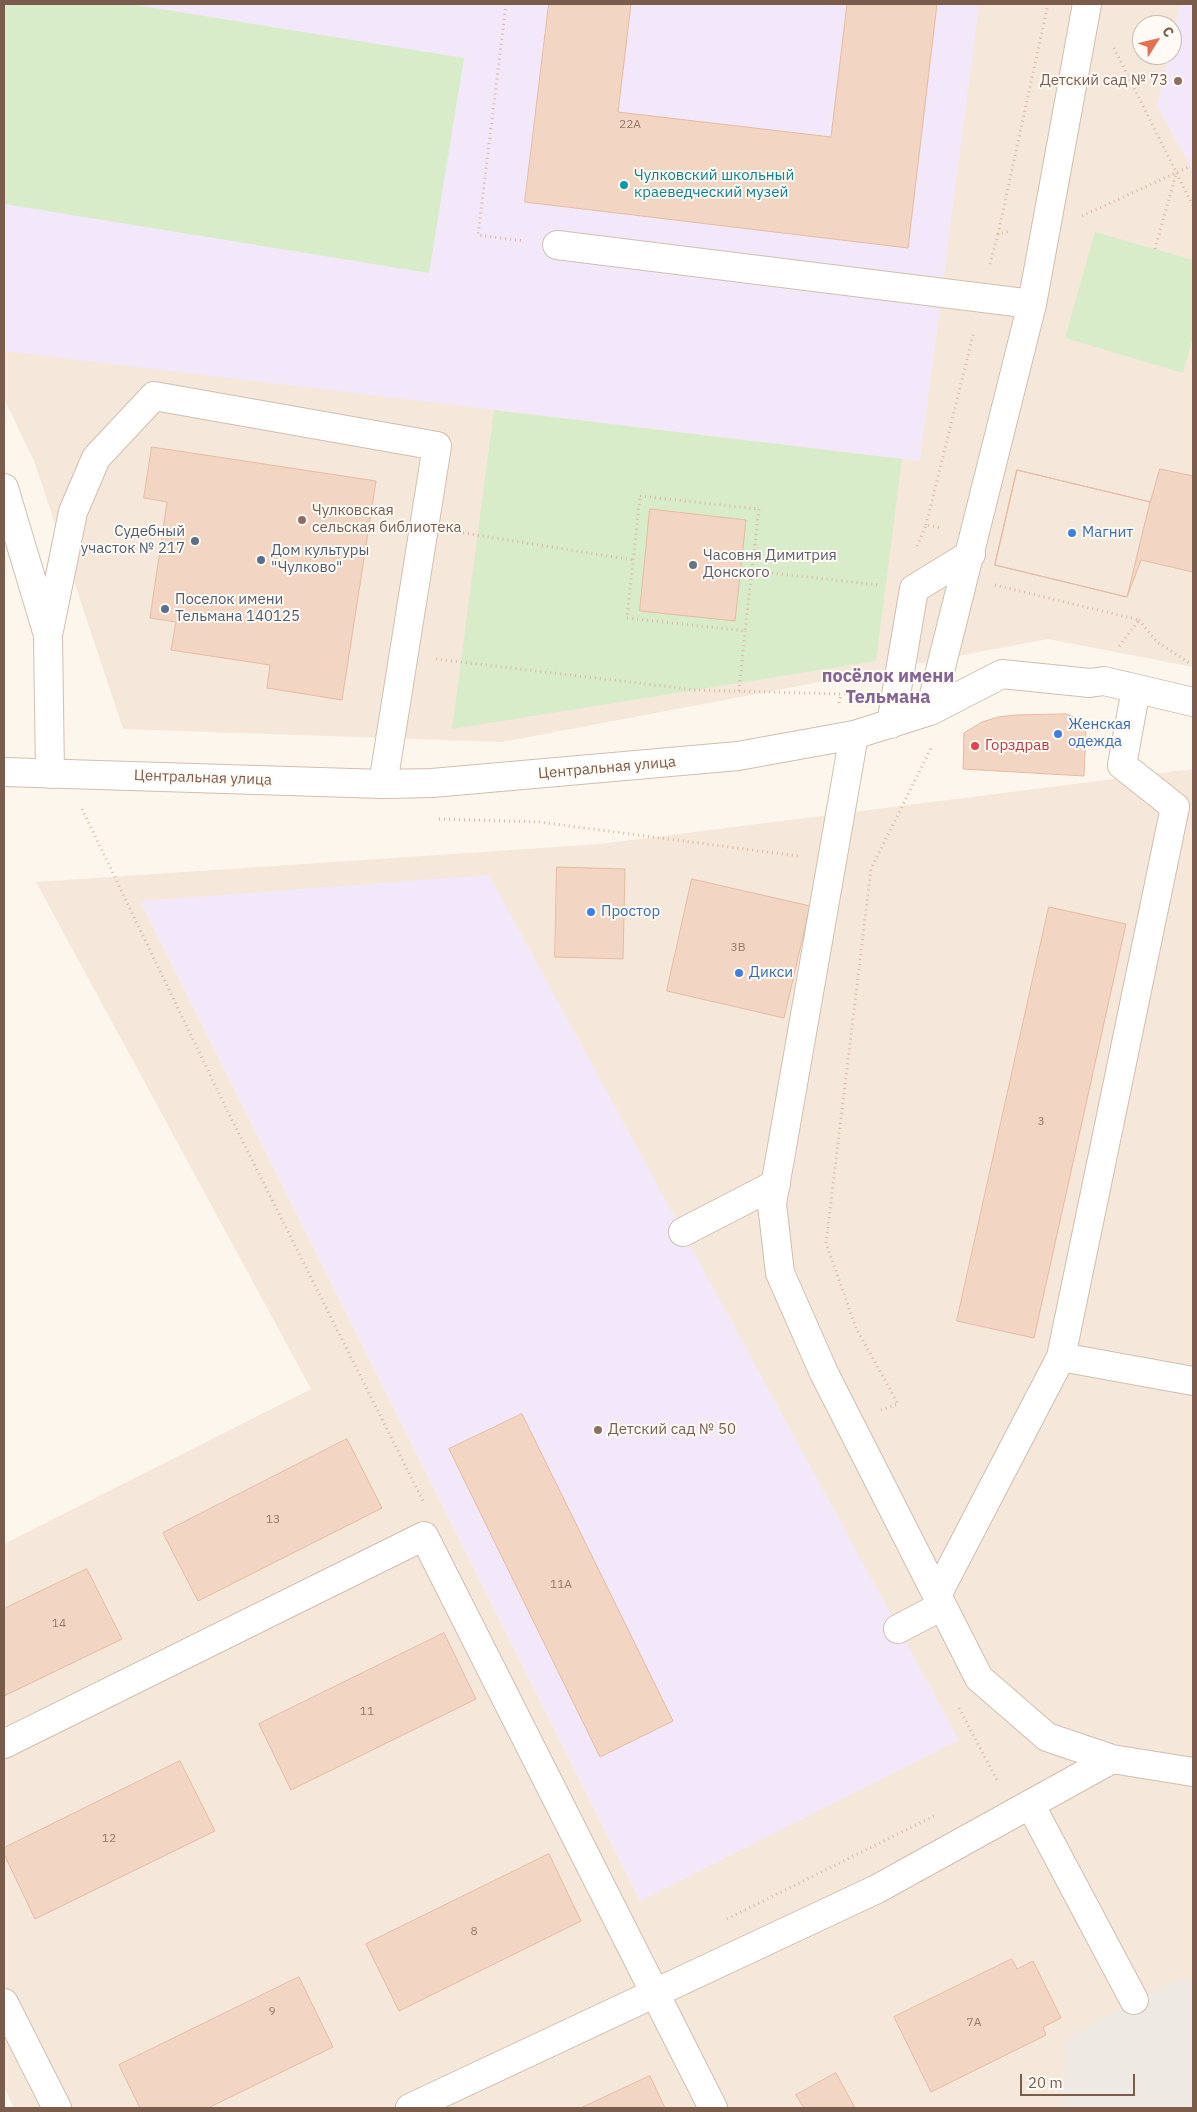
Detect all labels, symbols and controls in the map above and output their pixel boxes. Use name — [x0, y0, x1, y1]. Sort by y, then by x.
north arrow — [1132, 15, 1182, 65]
text: С — [1158, 23, 1178, 41]
place label: Детский сад № 73 — [1040, 72, 1168, 90]
marker: Детский сад № 73 — [1172, 75, 1184, 87]
house number: 22А — [619, 118, 641, 132]
place label: Чулковский школьный краеведческий музей — [634, 167, 794, 202]
marker: Чулковский школьный краеведческий музей — [618, 179, 630, 191]
place label: Чулковская сельская библиотека — [312, 502, 462, 537]
marker: Чулковская сельская библиотека — [296, 514, 308, 526]
place label: Судебный участок № 217 — [81, 523, 185, 558]
place label: Магнит — [1082, 524, 1133, 542]
marker: Магнит — [1066, 527, 1078, 539]
marker: Судебный участок № 217 — [189, 535, 201, 547]
place label: Дом культуры "Чулково" — [271, 542, 369, 577]
place label: Часовня Димитрия Донского — [703, 547, 837, 582]
marker: Дом культуры "Чулково" — [255, 554, 267, 566]
marker: Часовня Димитрия Донского — [687, 559, 699, 571]
place label: Поселок имени Тельмана 140125 — [175, 591, 300, 626]
marker: Поселок имени Тельмана 140125 — [159, 603, 171, 615]
district label: посёлок имени Тельмана — [822, 666, 954, 709]
place label: Женская одежда — [1068, 716, 1131, 751]
marker: Женская одежда — [1052, 728, 1064, 740]
place label: Горздрав — [985, 737, 1050, 755]
marker: Горздрав — [969, 740, 981, 752]
street label: Центральная улица — [537, 753, 677, 783]
street label: Центральная улица — [134, 767, 272, 789]
place label: Простор — [601, 903, 660, 921]
marker: Простор — [585, 906, 597, 918]
house number: 3В — [730, 941, 746, 955]
place label: Дикси — [749, 964, 793, 982]
marker: Дикси — [733, 967, 745, 979]
house number: 3 — [1037, 1115, 1045, 1129]
place label: Детский сад № 50 — [608, 1421, 736, 1439]
marker: Детский сад № 50 — [592, 1424, 604, 1436]
house number: 13 — [266, 1513, 280, 1527]
house number: 11А — [550, 1578, 572, 1592]
house number: 14 — [52, 1617, 66, 1631]
house number: 11 — [360, 1705, 374, 1719]
house number: 12 — [102, 1832, 116, 1846]
house number: 8 — [470, 1925, 478, 1939]
house number: 9 — [268, 2005, 276, 2019]
house number: 7А — [967, 2016, 981, 2030]
scale bar — [1022, 2064, 1137, 2096]
text: 20 m — [1028, 2073, 1063, 2092]

